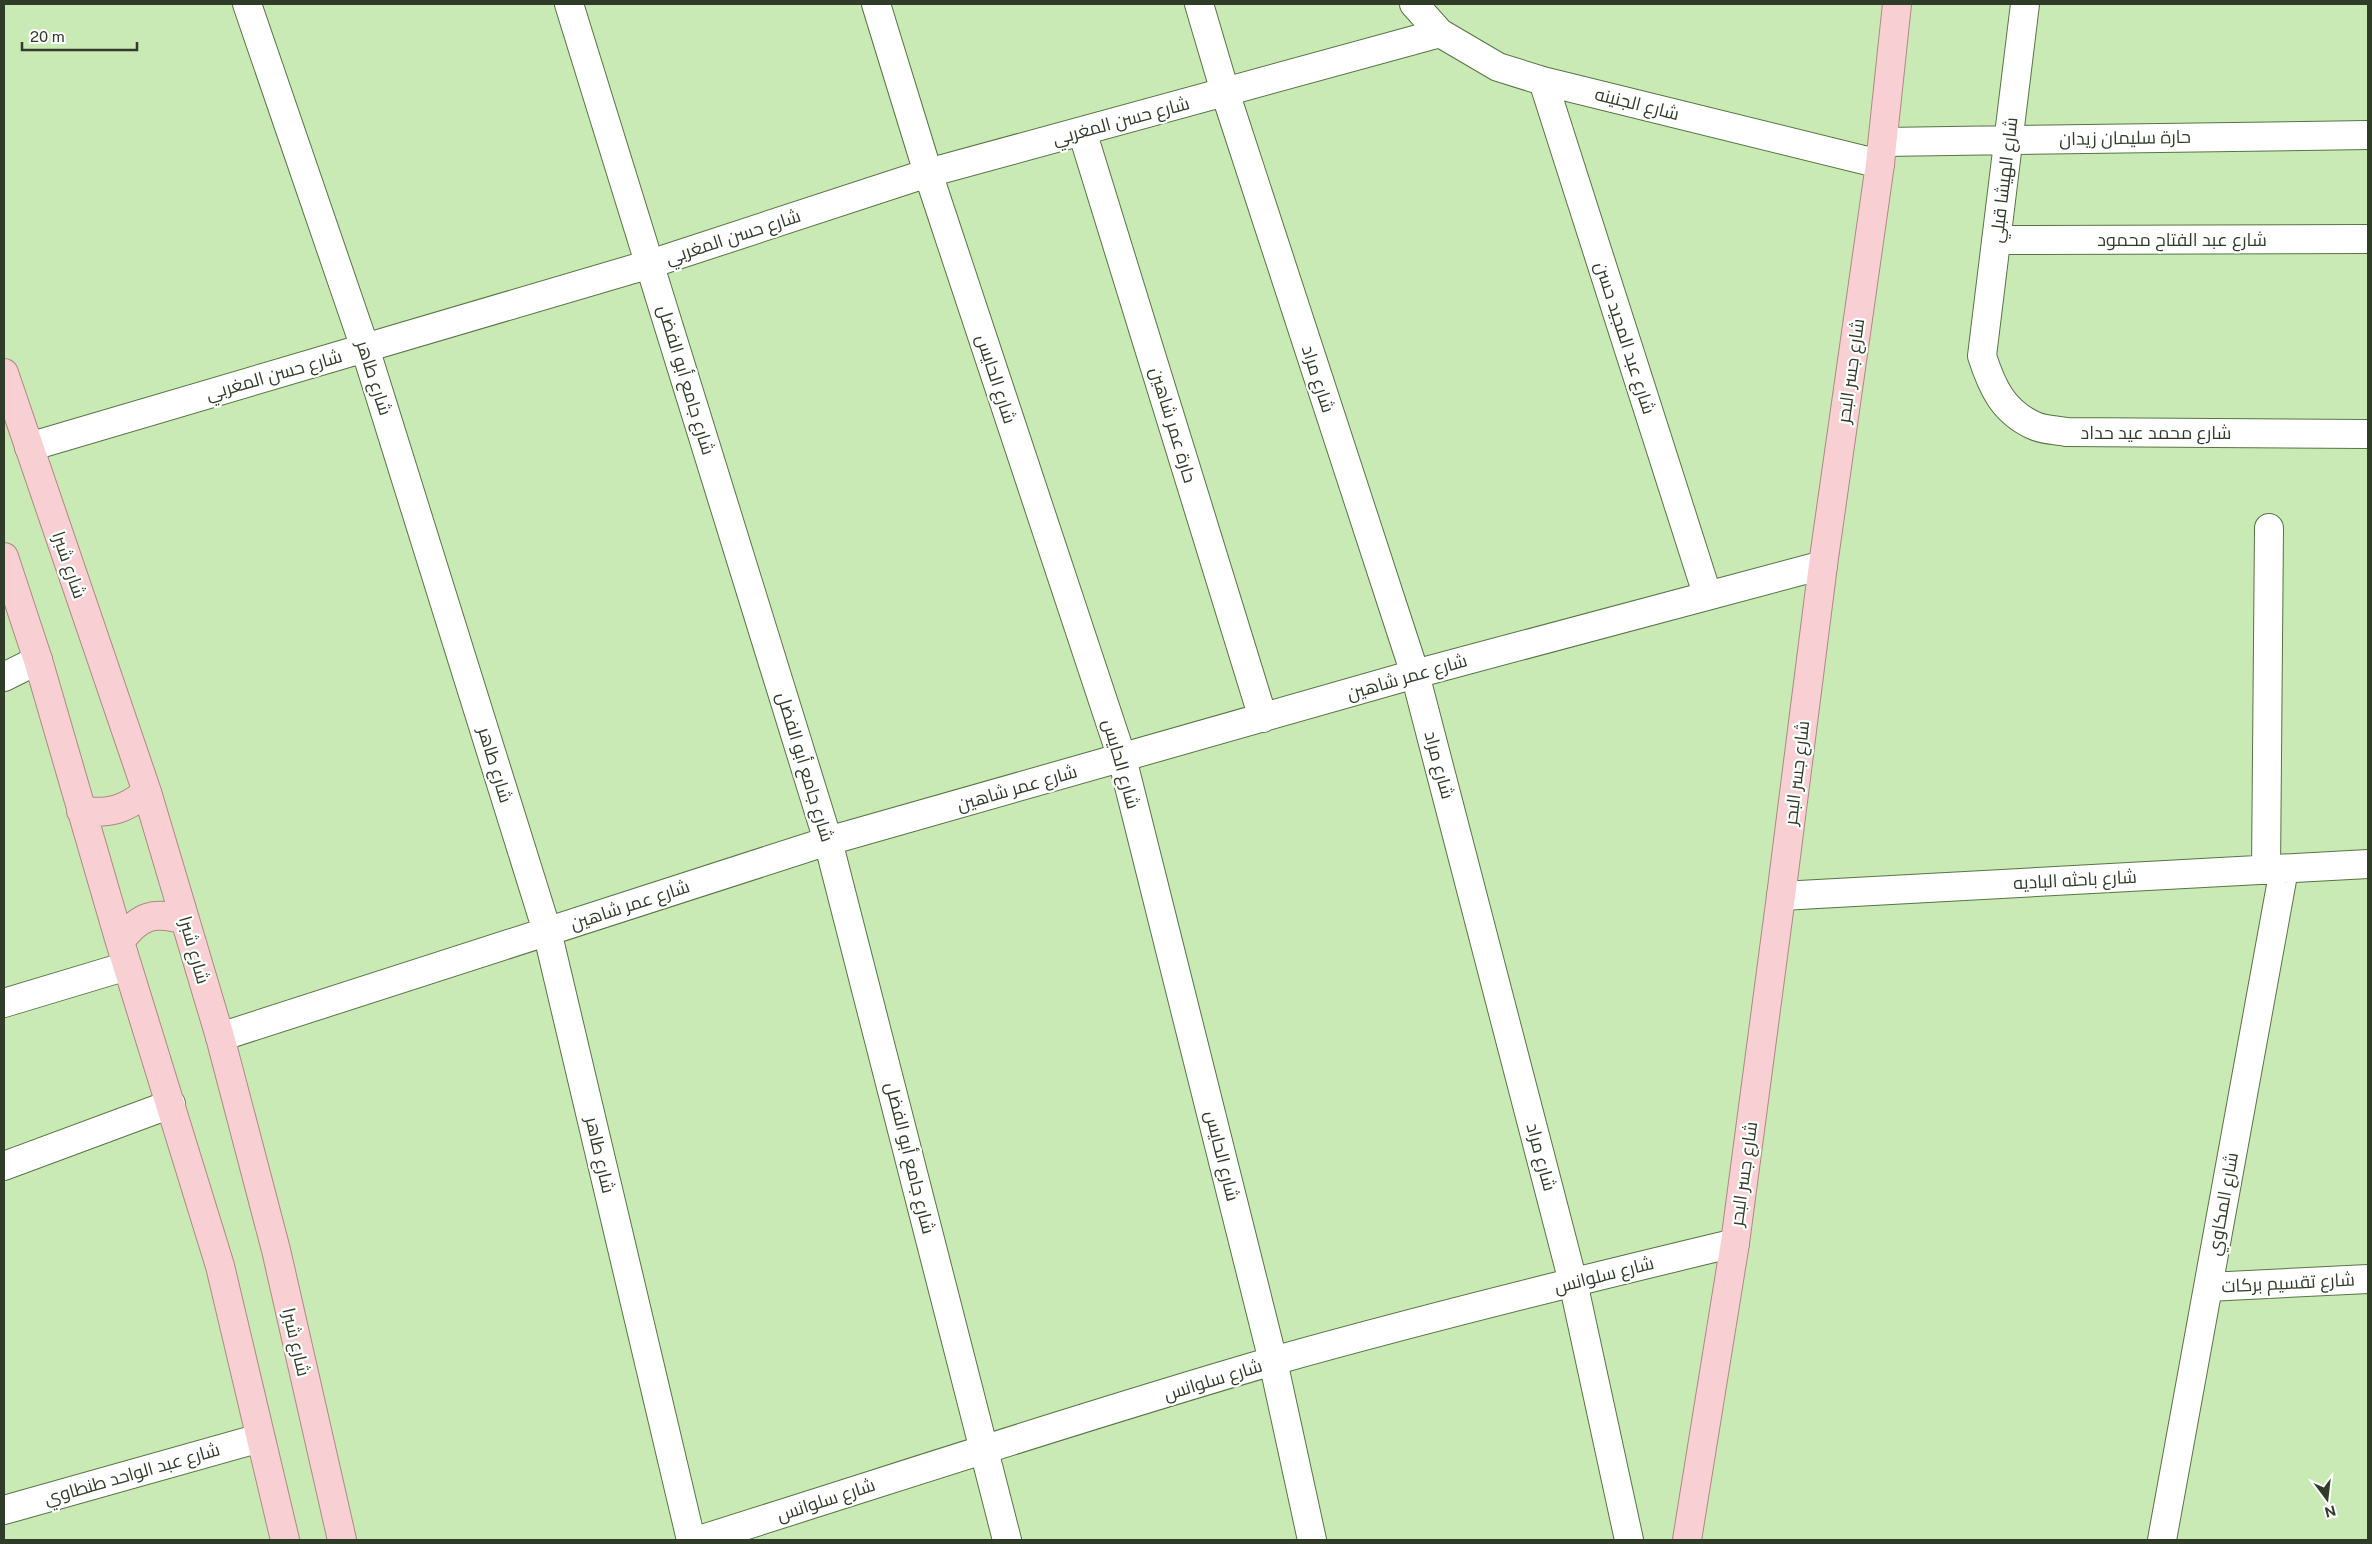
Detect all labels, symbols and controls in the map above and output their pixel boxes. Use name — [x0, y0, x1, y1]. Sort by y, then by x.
scale bar — [22, 20, 138, 52]
text: 20 m — [30, 28, 65, 45]
street label: شارع الجنينه — [1592, 83, 1681, 126]
street label: شارع حسن المغربي — [1050, 92, 1193, 153]
street label: شارع الهيشا قبلي — [1985, 116, 2026, 245]
street label: حارة سليمان زيدان — [2059, 126, 2191, 150]
street label: شارع حسن المغربي — [663, 205, 804, 272]
street label: شارع عبد الفتاح محمود — [2097, 229, 2267, 252]
street label: شارع عبد المجيد حسن — [1589, 259, 1660, 417]
street label: شارع جامع أبو الفضل — [652, 302, 719, 458]
street label: شارع جسر البحر — [1833, 317, 1870, 426]
street label: شارع الحايس — [970, 332, 1021, 427]
street label: شارع طاهر — [350, 337, 396, 419]
street label: شارع مراد — [1296, 342, 1339, 416]
street label: شارع حسن المغربي — [203, 345, 346, 408]
street label: حارة عمر شاهين — [1145, 364, 1201, 486]
street label: شارع محمد عيد حداد — [2081, 422, 2231, 445]
street label: شارع شبرا — [46, 528, 91, 602]
street label: شارع عمر شاهين — [1344, 649, 1470, 706]
street label: شارع جامع أبو الفضل — [771, 689, 838, 845]
street label: شارع الحايس — [1097, 717, 1144, 812]
street label: شارع جسر البحر — [1780, 719, 1815, 828]
street label: شارع طاهر — [472, 724, 517, 806]
street label: شارع مراد — [1418, 728, 1459, 802]
street label: شارع عمر شاهين — [954, 760, 1080, 817]
street label: شارع باحثه الباديه — [2013, 866, 2137, 895]
street label: شارع عمر شاهين — [568, 875, 693, 936]
street label: شارع شبرا — [173, 913, 214, 987]
street label: شارع جامع أبو الفضل — [880, 1080, 939, 1236]
street label: شارع الحايس — [1199, 1108, 1244, 1204]
street label: شارع طاهر — [579, 1114, 619, 1196]
street label: شارع مراد — [1520, 1120, 1561, 1194]
street label: شارع جسر البحر — [1726, 1120, 1763, 1229]
street label: شارع المكاوي — [2203, 1151, 2246, 1258]
street label: شارع سلوانس — [1552, 1252, 1656, 1299]
street label: شارع تقسيم بركات — [2221, 1269, 2355, 1298]
street label: شارع شبرا — [276, 1306, 315, 1379]
street label: شارع سلوانس — [1161, 1355, 1265, 1406]
street label: شارع عبد الواحد طنطاوي — [42, 1438, 223, 1512]
street label: شارع سلوانس — [774, 1474, 878, 1527]
north arrow — [2302, 1474, 2352, 1524]
text: N — [2323, 1502, 2338, 1521]

